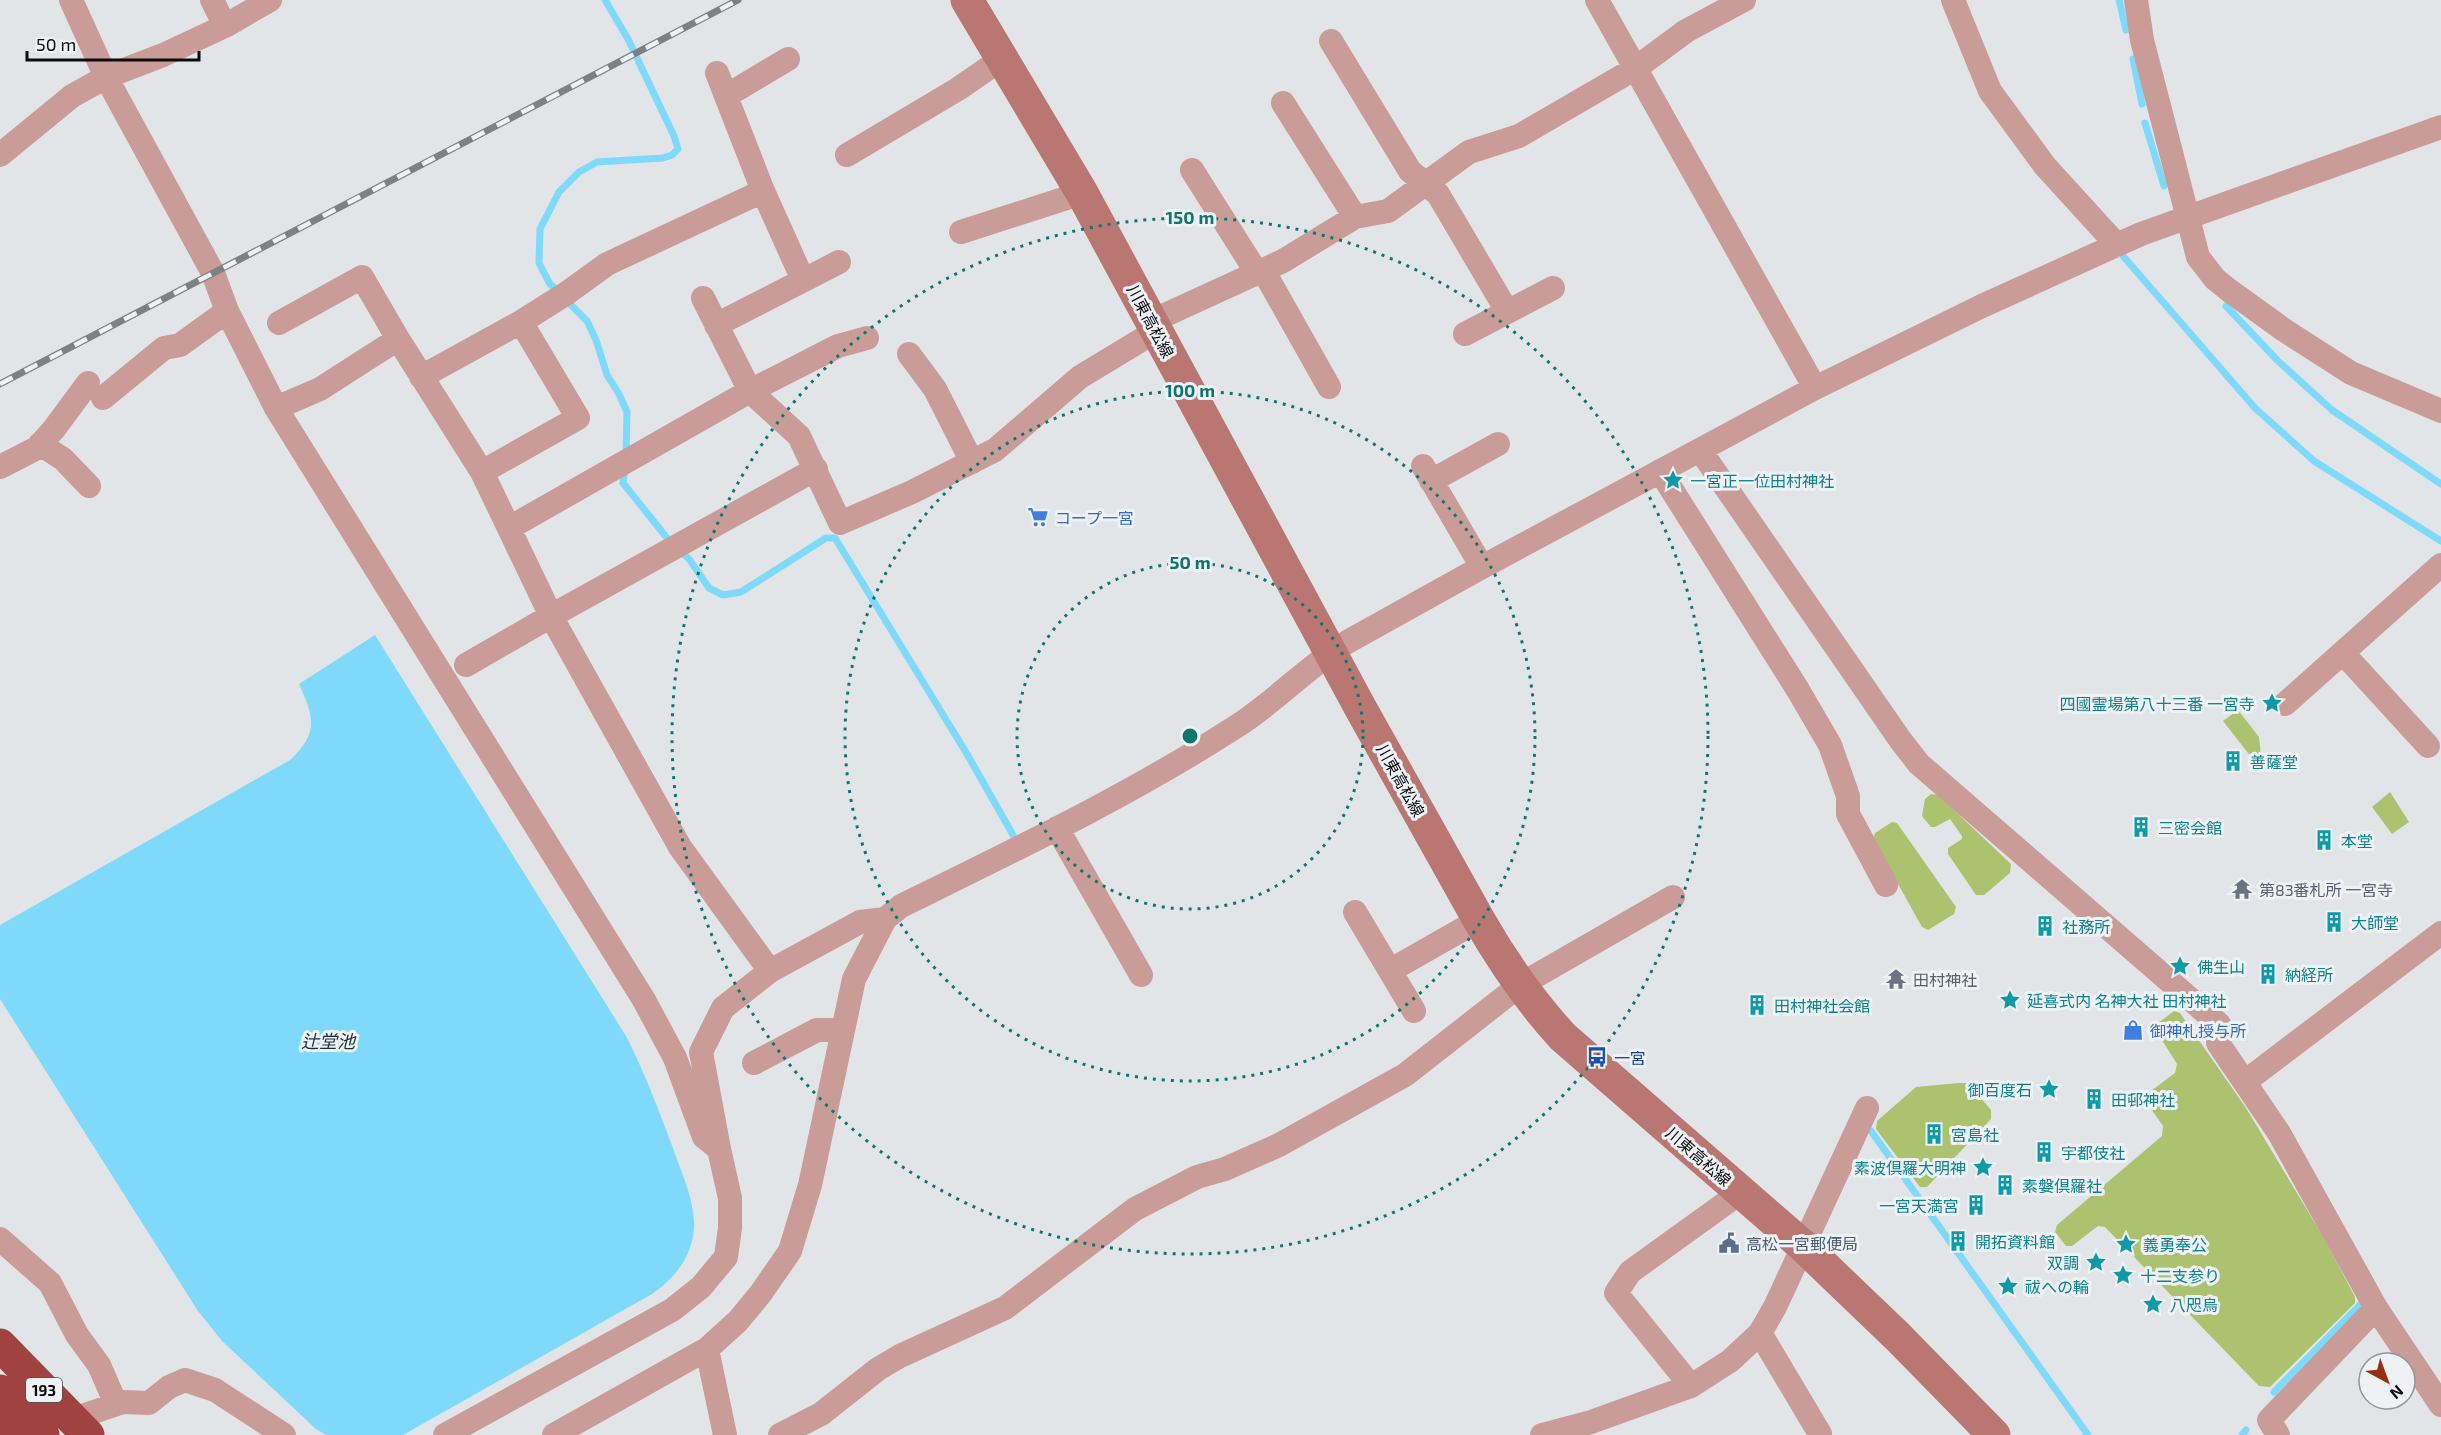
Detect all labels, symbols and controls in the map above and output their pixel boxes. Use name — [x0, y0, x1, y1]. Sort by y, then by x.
scale bar — [27, 24, 200, 62]
text: 50 m — [36, 33, 76, 55]
text: 150 m — [1166, 206, 1214, 228]
street label: 川東高松線 — [1124, 281, 1178, 361]
text: 100 m — [1165, 379, 1215, 401]
place icon: 一宮正一位田村神社 — [1661, 468, 1685, 492]
place label: 一宮正一位田村神社 — [1690, 471, 1834, 490]
supermarket icon: コープ一宮 — [1026, 505, 1050, 529]
place label: コープ一宮 — [1055, 508, 1134, 527]
text: 50 m — [1169, 551, 1211, 573]
place icon: 四國霊場第八十三番 一宮寺 — [2260, 691, 2284, 715]
place label: 四國霊場第八十三番 一宮寺 — [2059, 694, 2255, 713]
centre of rings — [1180, 726, 1200, 746]
street label: 川東高松線 — [1373, 740, 1429, 820]
building icon: 善薩堂 — [2221, 749, 2245, 773]
place label: 善薩堂 — [2250, 752, 2298, 771]
building icon: 三密会館 — [2129, 815, 2153, 839]
place label: 三密会館 — [2158, 818, 2222, 837]
building icon: 本堂 — [2312, 828, 2336, 852]
place label: 本堂 — [2341, 831, 2373, 850]
temple icon: 第83番札所 一宮寺 — [2230, 877, 2254, 901]
place label: 第83番札所 一宮寺 — [2259, 880, 2393, 899]
building icon: 大師堂 — [2322, 910, 2346, 934]
place label: 大師堂 — [2351, 913, 2399, 932]
building icon: 社務所 — [2033, 914, 2057, 938]
place label: 社務所 — [2062, 917, 2110, 936]
place icon: 佛生山 — [2168, 954, 2192, 978]
place label: 佛生山 — [2197, 957, 2245, 976]
building icon: 納経所 — [2256, 962, 2280, 986]
place label: 納経所 — [2285, 965, 2333, 984]
temple icon: 田村神社 — [1884, 967, 1908, 991]
place label: 田村神社 — [1913, 970, 1977, 989]
place icon: 延喜式内 名神大社 田村神社 — [1998, 988, 2022, 1012]
place label: 延喜式内 名神大社 田村神社 — [2027, 991, 2226, 1010]
building icon: 田村神社会館 — [1745, 993, 1769, 1017]
place label: 田村神社会館 — [1774, 996, 1870, 1015]
shop icon: 御神札授与所 — [2121, 1018, 2145, 1042]
place label: 御神札授与所 — [2150, 1021, 2246, 1040]
water label: 辻堂池 — [301, 1030, 357, 1052]
bus stop icon: 一宮 — [1585, 1045, 1609, 1069]
place label: 一宮 — [1614, 1048, 1646, 1067]
place icon: 御百度石 — [2037, 1077, 2061, 1101]
place label: 御百度石 — [1968, 1080, 2032, 1099]
building icon: 田邨神社 — [2082, 1087, 2106, 1111]
place label: 田邨神社 — [2111, 1090, 2175, 1109]
building icon: 宮島社 — [1922, 1122, 1946, 1146]
street label: 川東高松線 — [1663, 1123, 1735, 1189]
place label: 宮島社 — [1951, 1125, 1999, 1144]
building icon: 宇都伎社 — [2032, 1140, 2056, 1164]
place label: 宇都伎社 — [2061, 1143, 2125, 1162]
place icon: 素波倶羅大明神 — [1971, 1155, 1995, 1179]
place label: 素波倶羅大明神 — [1854, 1158, 1966, 1177]
building icon: 素媻倶羅社 — [1993, 1173, 2017, 1197]
place label: 素媻倶羅社 — [2022, 1176, 2102, 1195]
building icon: 一宮天満宮 — [1964, 1193, 1988, 1217]
place label: 一宮天満宮 — [1879, 1196, 1959, 1215]
building icon: 開拓資料館 — [1946, 1229, 1970, 1253]
public building icon: 高松一宮郵便局 — [1717, 1231, 1741, 1255]
place label: 開拓資料館 — [1975, 1232, 2055, 1251]
place icon: 義勇奉公 — [2114, 1232, 2138, 1256]
place label: 高松一宮郵便局 — [1746, 1234, 1858, 1253]
place label: 義勇奉公 — [2143, 1235, 2207, 1254]
place icon: 双調 — [2084, 1250, 2108, 1274]
place label: 双調 — [2047, 1253, 2079, 1272]
place icon: 十二支参り — [2111, 1263, 2135, 1287]
place label: 十二支参り — [2140, 1266, 2220, 1285]
place icon: 祓への輪 — [1996, 1274, 2020, 1298]
place label: 祓への輪 — [2025, 1277, 2089, 1296]
place icon: 八咫烏 — [2141, 1292, 2165, 1316]
place label: 八咫烏 — [2170, 1295, 2218, 1314]
north arrow — [2357, 1351, 2417, 1411]
road number: 193 — [26, 1378, 62, 1402]
text: N — [2387, 1382, 2408, 1404]

